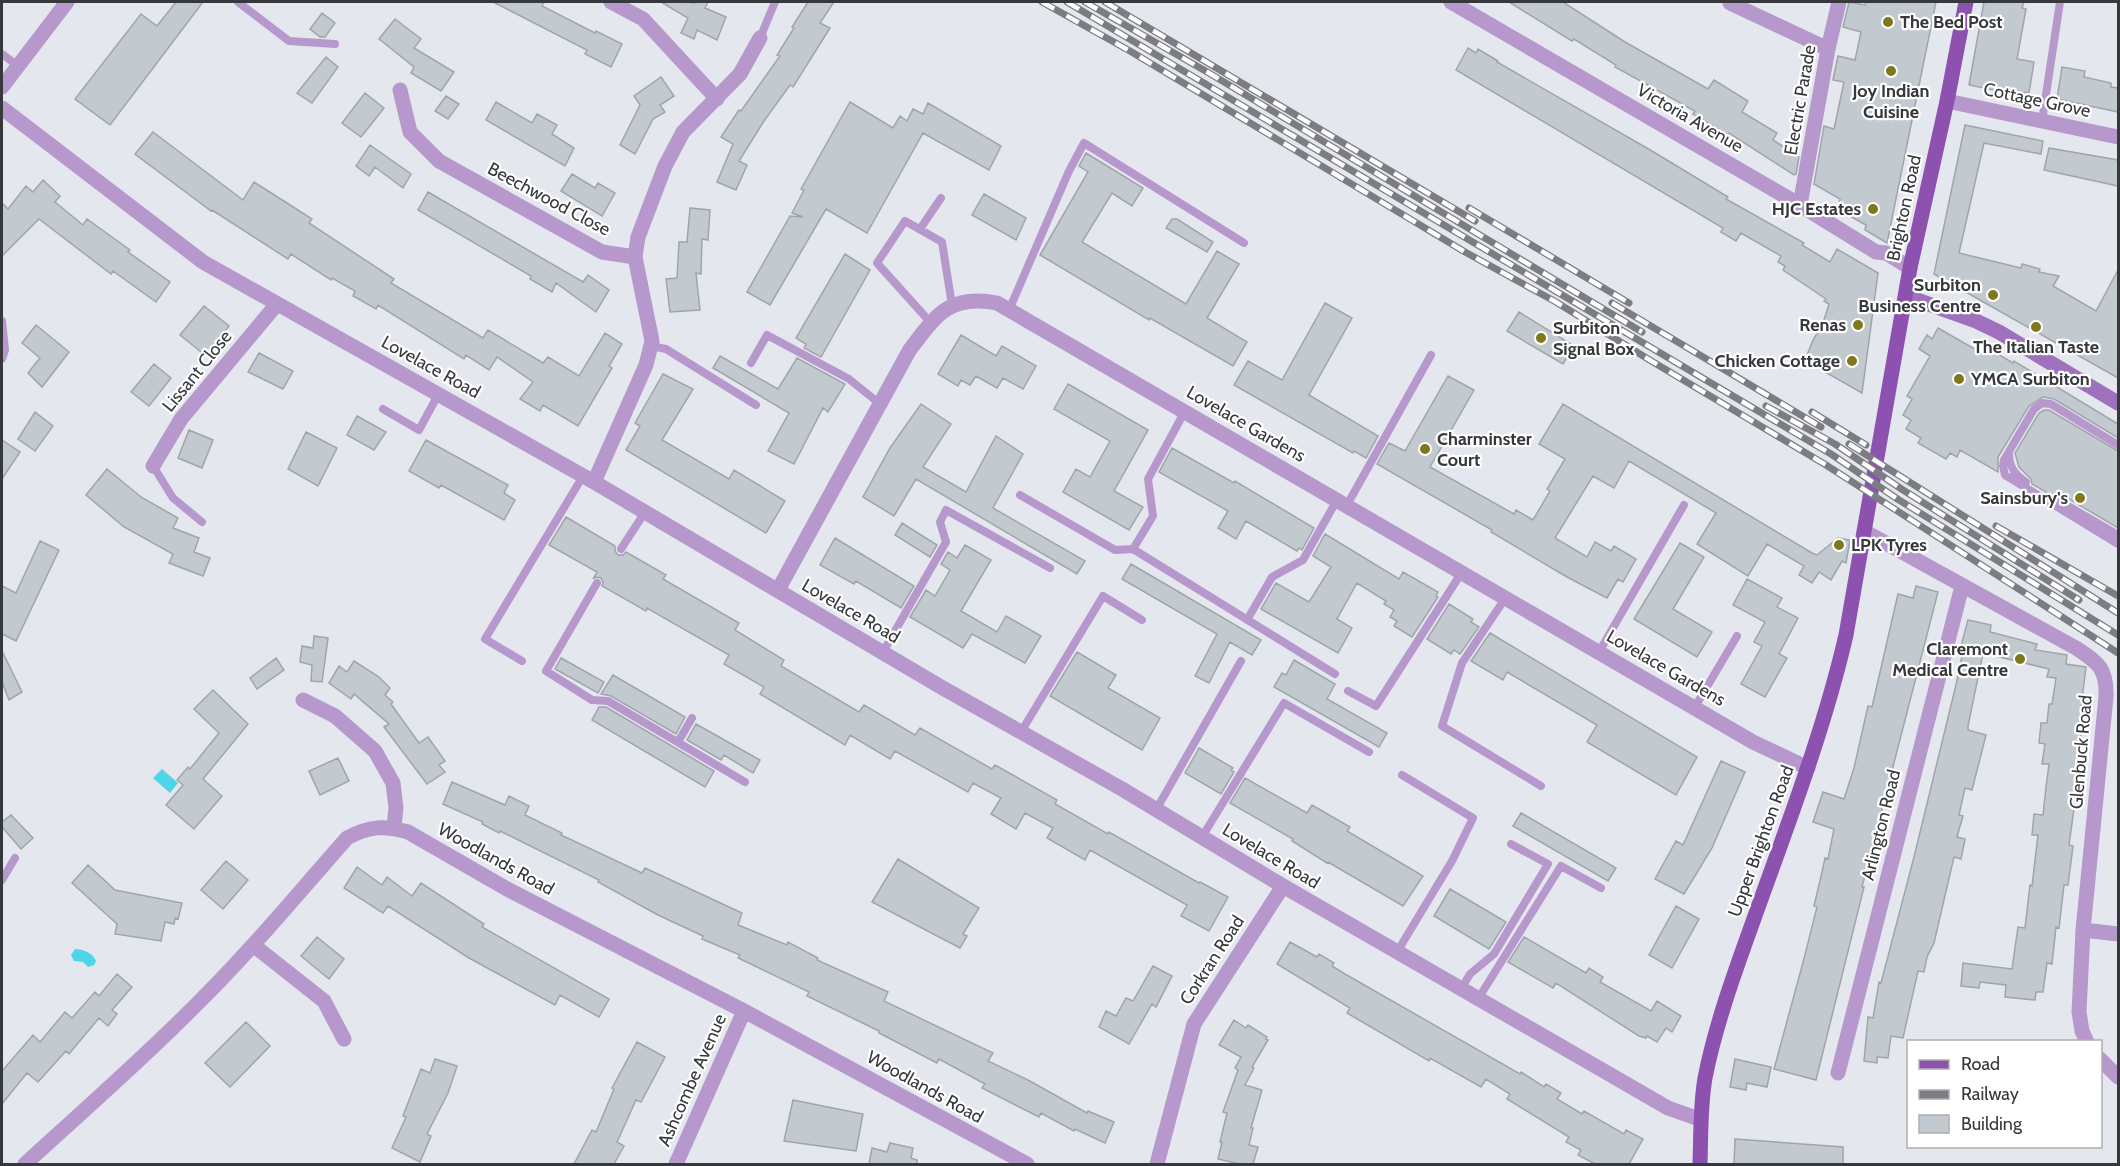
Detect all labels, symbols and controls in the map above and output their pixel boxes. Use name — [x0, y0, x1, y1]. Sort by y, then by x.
place label: The Bed Post — [1900, 11, 2003, 33]
marker: The Bed Post — [1881, 15, 1895, 29]
street label: Electric Parade — [1779, 43, 1821, 157]
marker: Joy Indian Cuisine — [1884, 64, 1898, 78]
street label: Cottage Grove — [1982, 78, 2092, 122]
street label: Victoria Avenue — [1633, 79, 1747, 157]
place label: Joy Indian Cuisine — [1852, 80, 1929, 123]
street label: Brighton Road — [1882, 153, 1926, 263]
street label: Beechwood Close — [484, 157, 614, 241]
place label: HJC Estates — [1772, 198, 1861, 220]
marker: HJC Estates — [1866, 202, 1880, 216]
place label: Surbiton Business Centre — [1858, 274, 1981, 317]
marker: Surbiton Business Centre — [1986, 288, 2000, 302]
place label: Renas — [1799, 314, 1846, 336]
place label: Surbiton Signal Box — [1553, 317, 1635, 360]
marker: Renas — [1851, 318, 1865, 332]
marker: The Italian Taste — [2029, 320, 2043, 334]
street label: Lissant Close — [158, 326, 236, 416]
street label: Lovelace Road — [378, 331, 484, 403]
marker: Surbiton Signal Box — [1534, 331, 1548, 345]
place label: The Italian Taste — [1973, 336, 2099, 358]
place label: Chicken Cottage — [1715, 350, 1840, 372]
marker: Chicken Cottage — [1845, 354, 1859, 368]
place label: YMCA Surbiton — [1970, 368, 2090, 390]
marker: YMCA Surbiton — [1952, 372, 1966, 386]
street label: Lovelace Gardens — [1183, 381, 1309, 467]
place label: Charminster Court — [1437, 428, 1532, 471]
marker: Charminster Court — [1418, 442, 1432, 456]
place label: Sainsbury's — [1980, 487, 2068, 509]
marker: Sainsbury's — [2073, 491, 2087, 505]
place label: LPK Tyres — [1851, 534, 1927, 556]
marker: LPK Tyres — [1832, 538, 1846, 552]
street label: Lovelace Road — [798, 574, 904, 648]
street label: Lovelace Gardens — [1603, 625, 1729, 711]
place label: Claremont Medical Centre — [1892, 638, 2008, 681]
marker: Claremont Medical Centre — [2013, 652, 2027, 666]
street label: Glenbuck Road — [2065, 694, 2097, 810]
street label: Upper Brighton Road — [1723, 762, 1799, 920]
street label: Arlington Road — [1857, 768, 1905, 882]
street label: Woodlands Road — [434, 818, 558, 900]
street label: Lovelace Road — [1218, 818, 1324, 894]
street label: Corkran Road — [1175, 911, 1249, 1009]
street label: Ashcombe Avenue — [653, 1010, 731, 1150]
legend — [1907, 1040, 2102, 1148]
street label: Woodlands Road — [863, 1046, 987, 1128]
text: Road — [1961, 1053, 2000, 1075]
text: Railway — [1961, 1083, 2019, 1105]
text: Building — [1961, 1113, 2023, 1135]

